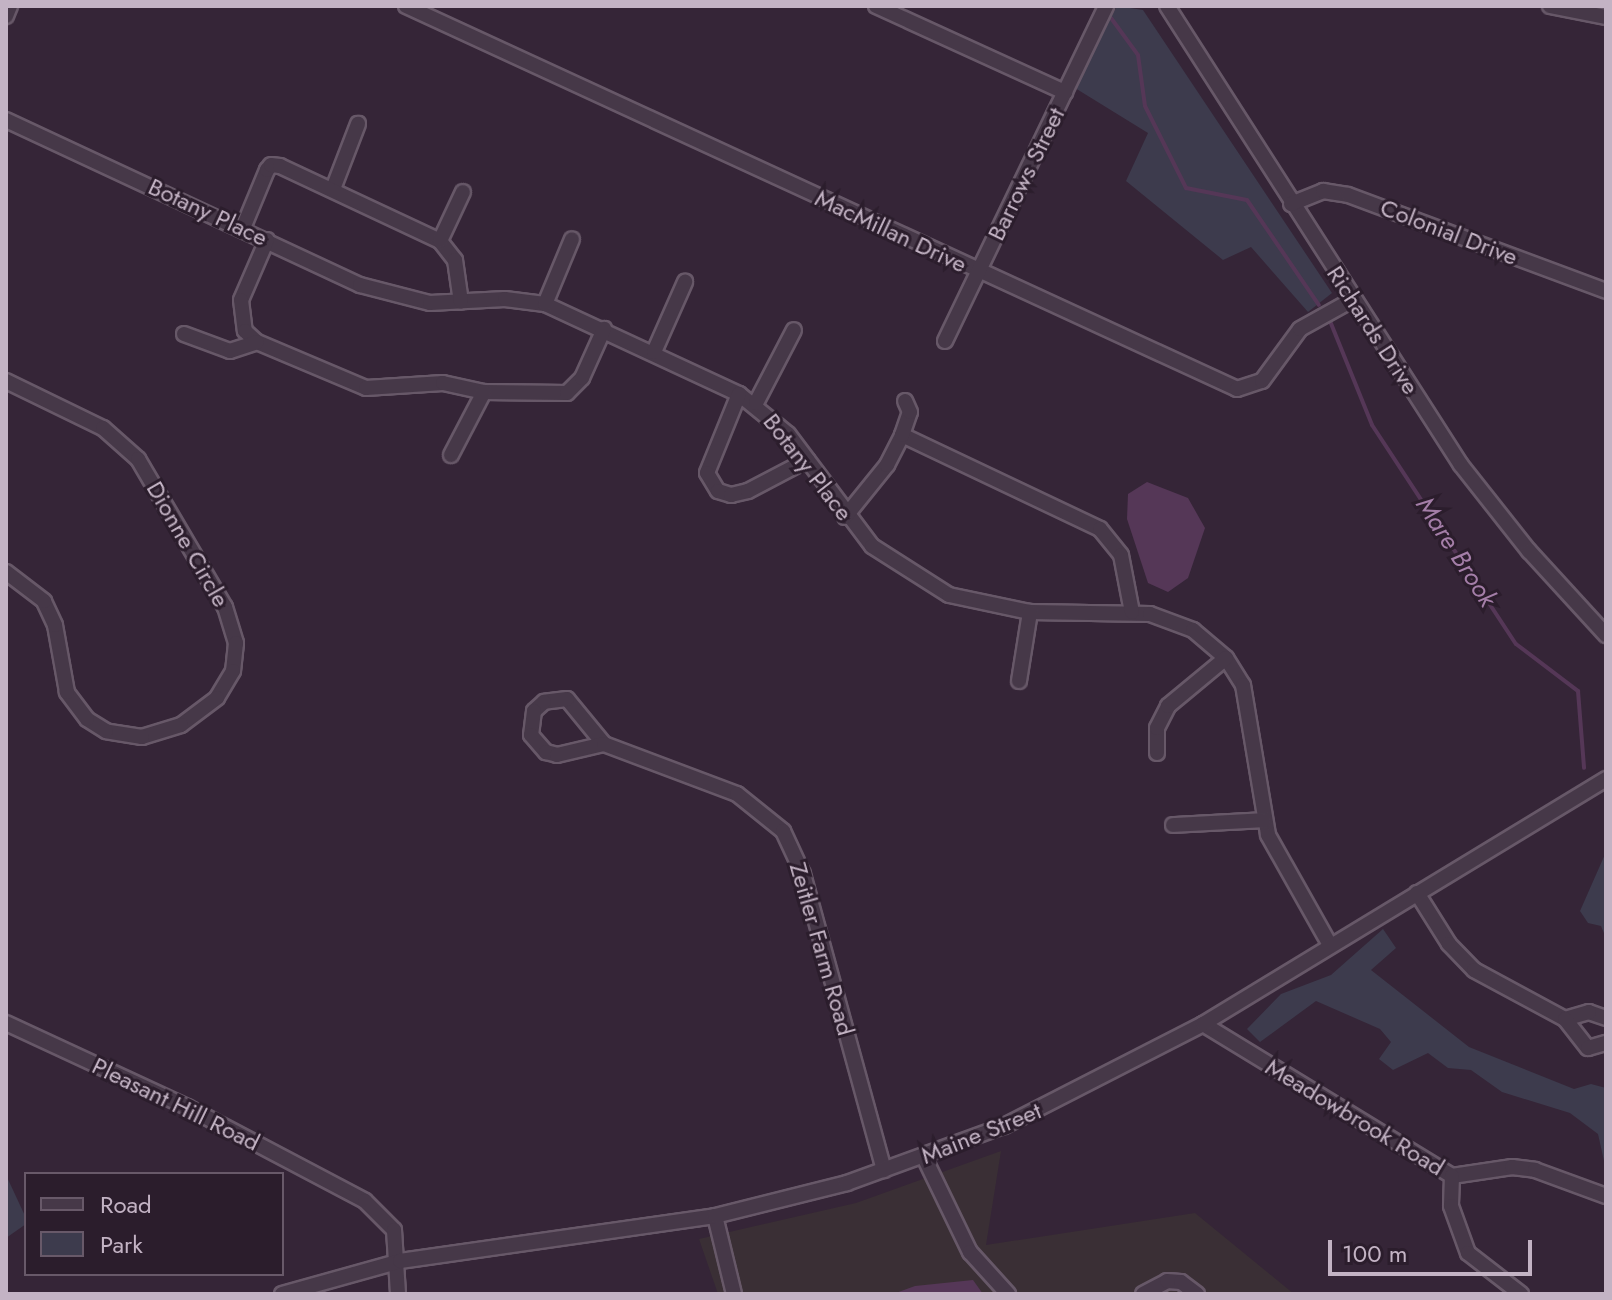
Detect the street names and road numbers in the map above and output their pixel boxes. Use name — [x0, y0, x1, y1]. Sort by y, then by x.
street label: Barrows Street — [981, 103, 1071, 245]
street label: Botany Place — [144, 172, 272, 252]
street label: MacMillan Drive — [811, 183, 971, 279]
street label: Colonial Drive — [1376, 193, 1522, 271]
street label: Richards Drive — [1321, 260, 1425, 400]
street label: Botany Place — [757, 408, 859, 526]
street label: Dionne Circle — [140, 476, 236, 612]
street label: Zeitler Farm Road — [784, 859, 860, 1039]
street label: Pleasant Hill Road — [88, 1051, 264, 1157]
street label: Meadowbrook Road — [1260, 1052, 1450, 1182]
street label: Maine Street — [917, 1096, 1045, 1170]

